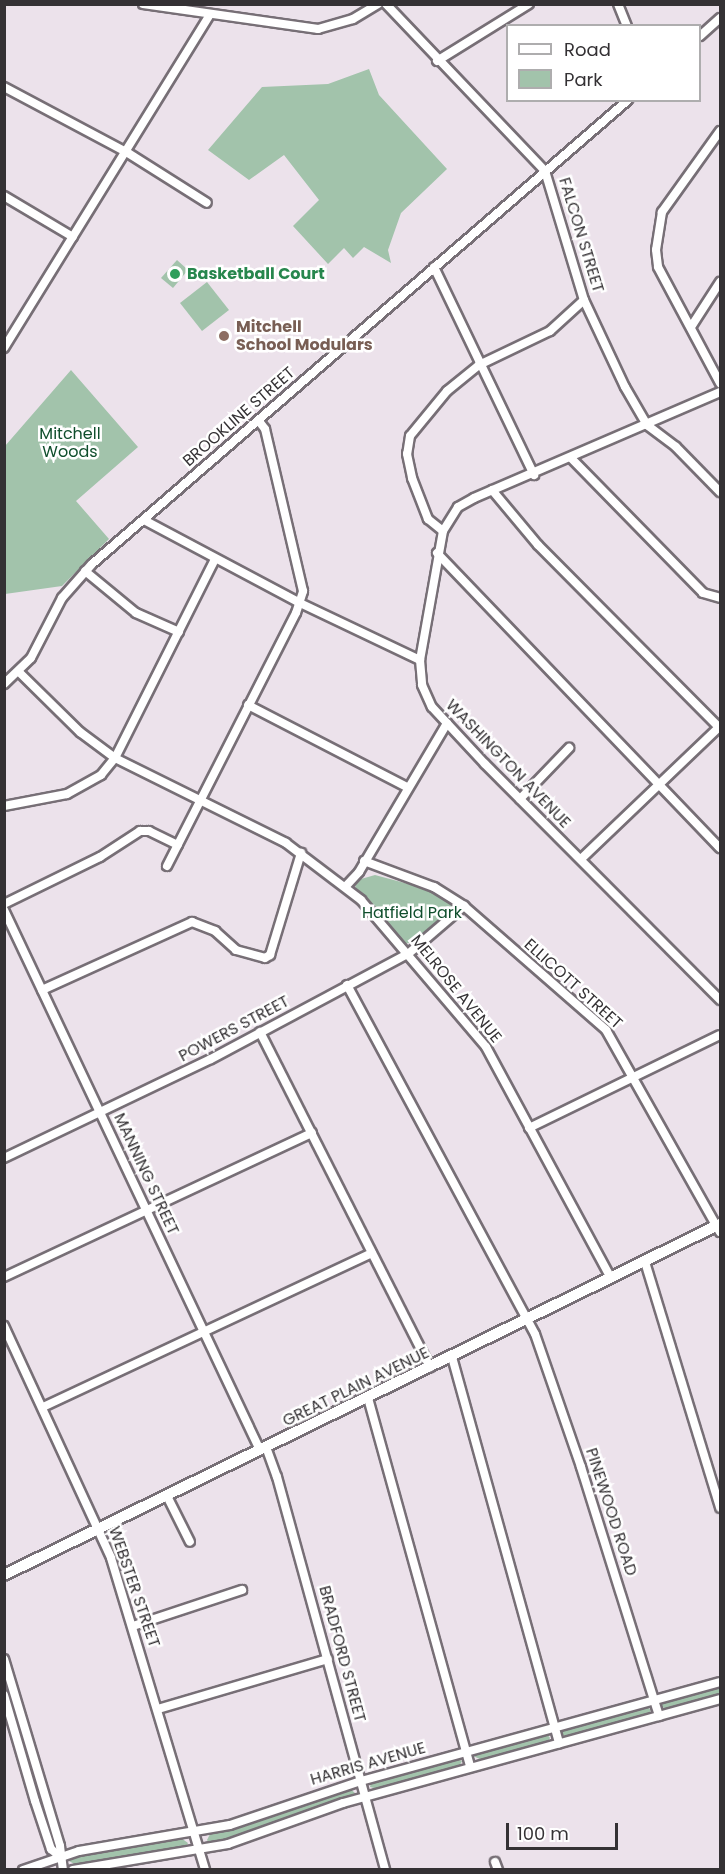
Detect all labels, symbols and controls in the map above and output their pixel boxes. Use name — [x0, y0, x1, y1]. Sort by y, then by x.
legend — [506, 24, 701, 102]
text: Road — [564, 37, 611, 62]
text: Park — [564, 67, 603, 92]
street label: FALCON STREET — [554, 175, 608, 295]
place label: Basketball Court — [187, 264, 325, 284]
marker: Basketball Court — [168, 267, 182, 281]
place label: Mitchell School Modulars — [236, 317, 373, 355]
marker: Mitchell School Modulars — [217, 329, 231, 343]
street label: BROOKLINE STREET — [179, 363, 299, 471]
park label: Mitchell Woods — [39, 424, 101, 462]
street label: WASHINGTON AVENUE — [442, 696, 574, 832]
park label: Hatfield Park — [362, 903, 462, 923]
street label: MELROSE AVENUE — [407, 931, 505, 1047]
street label: ELLICOTT STREET — [520, 935, 626, 1033]
street label: POWERS STREET — [176, 992, 292, 1066]
street label: MANNING STREET — [109, 1110, 183, 1238]
street label: GREAT PLAIN AVENUE — [280, 1343, 432, 1431]
street label: PINEWOOD ROAD — [581, 1446, 641, 1578]
street label: WEBSTER STREET — [104, 1524, 164, 1650]
street label: BRADFORD STREET — [315, 1584, 369, 1724]
street label: HARRIS AVENUE — [308, 1738, 428, 1790]
scale bar — [509, 1811, 622, 1849]
text: 100 m — [517, 1821, 569, 1846]

